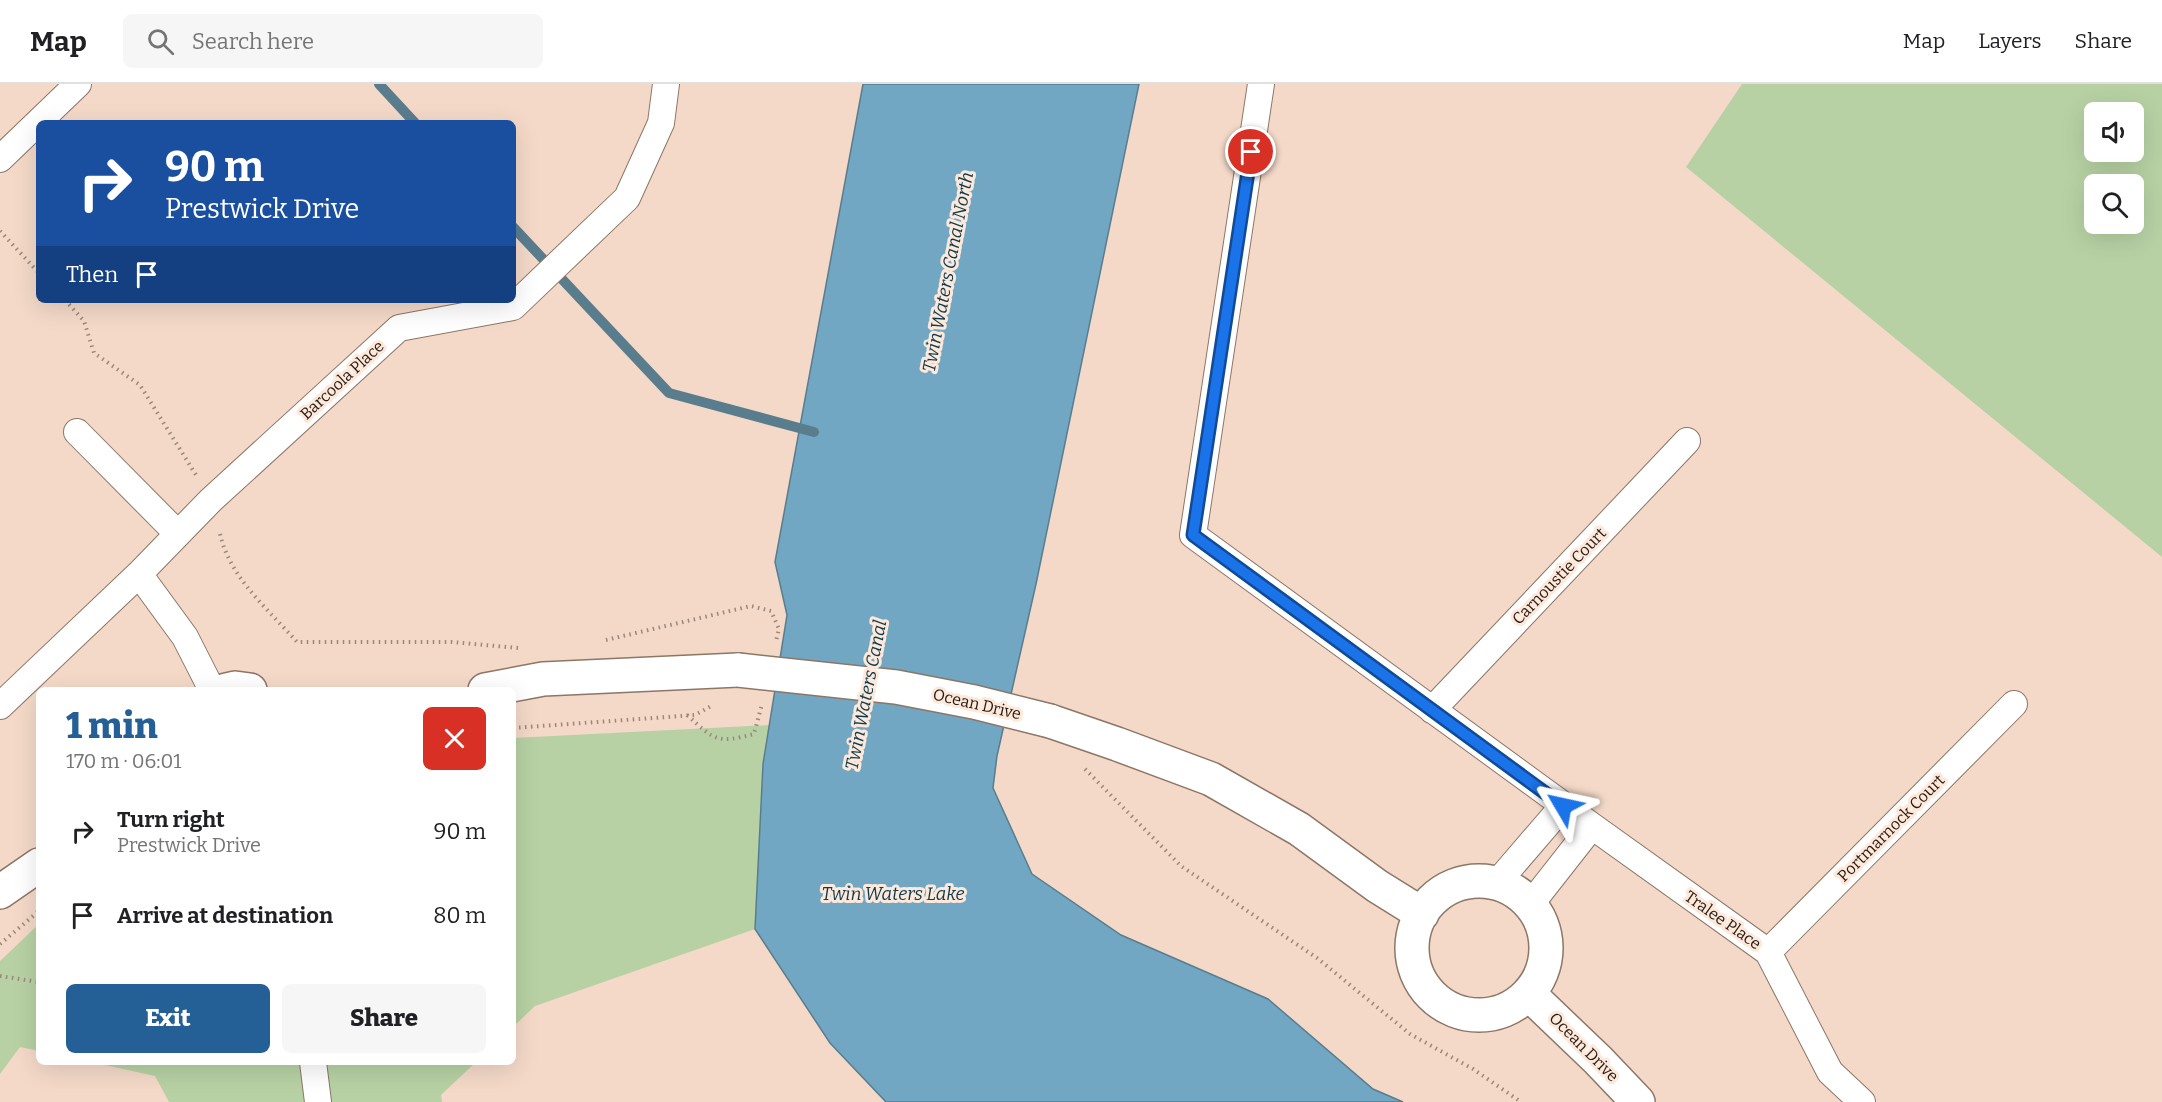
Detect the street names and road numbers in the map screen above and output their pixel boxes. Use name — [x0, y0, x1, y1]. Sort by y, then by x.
street label: Barcoola Place — [296, 336, 388, 424]
street label: Carnoustie Court — [1508, 524, 1610, 628]
street label: Ocean Drive — [931, 685, 1023, 723]
street label: Portmarnock Court — [1834, 770, 1949, 885]
street label: Tralee Place — [1681, 887, 1765, 953]
street label: Ocean Drive — [1545, 1008, 1623, 1086]

